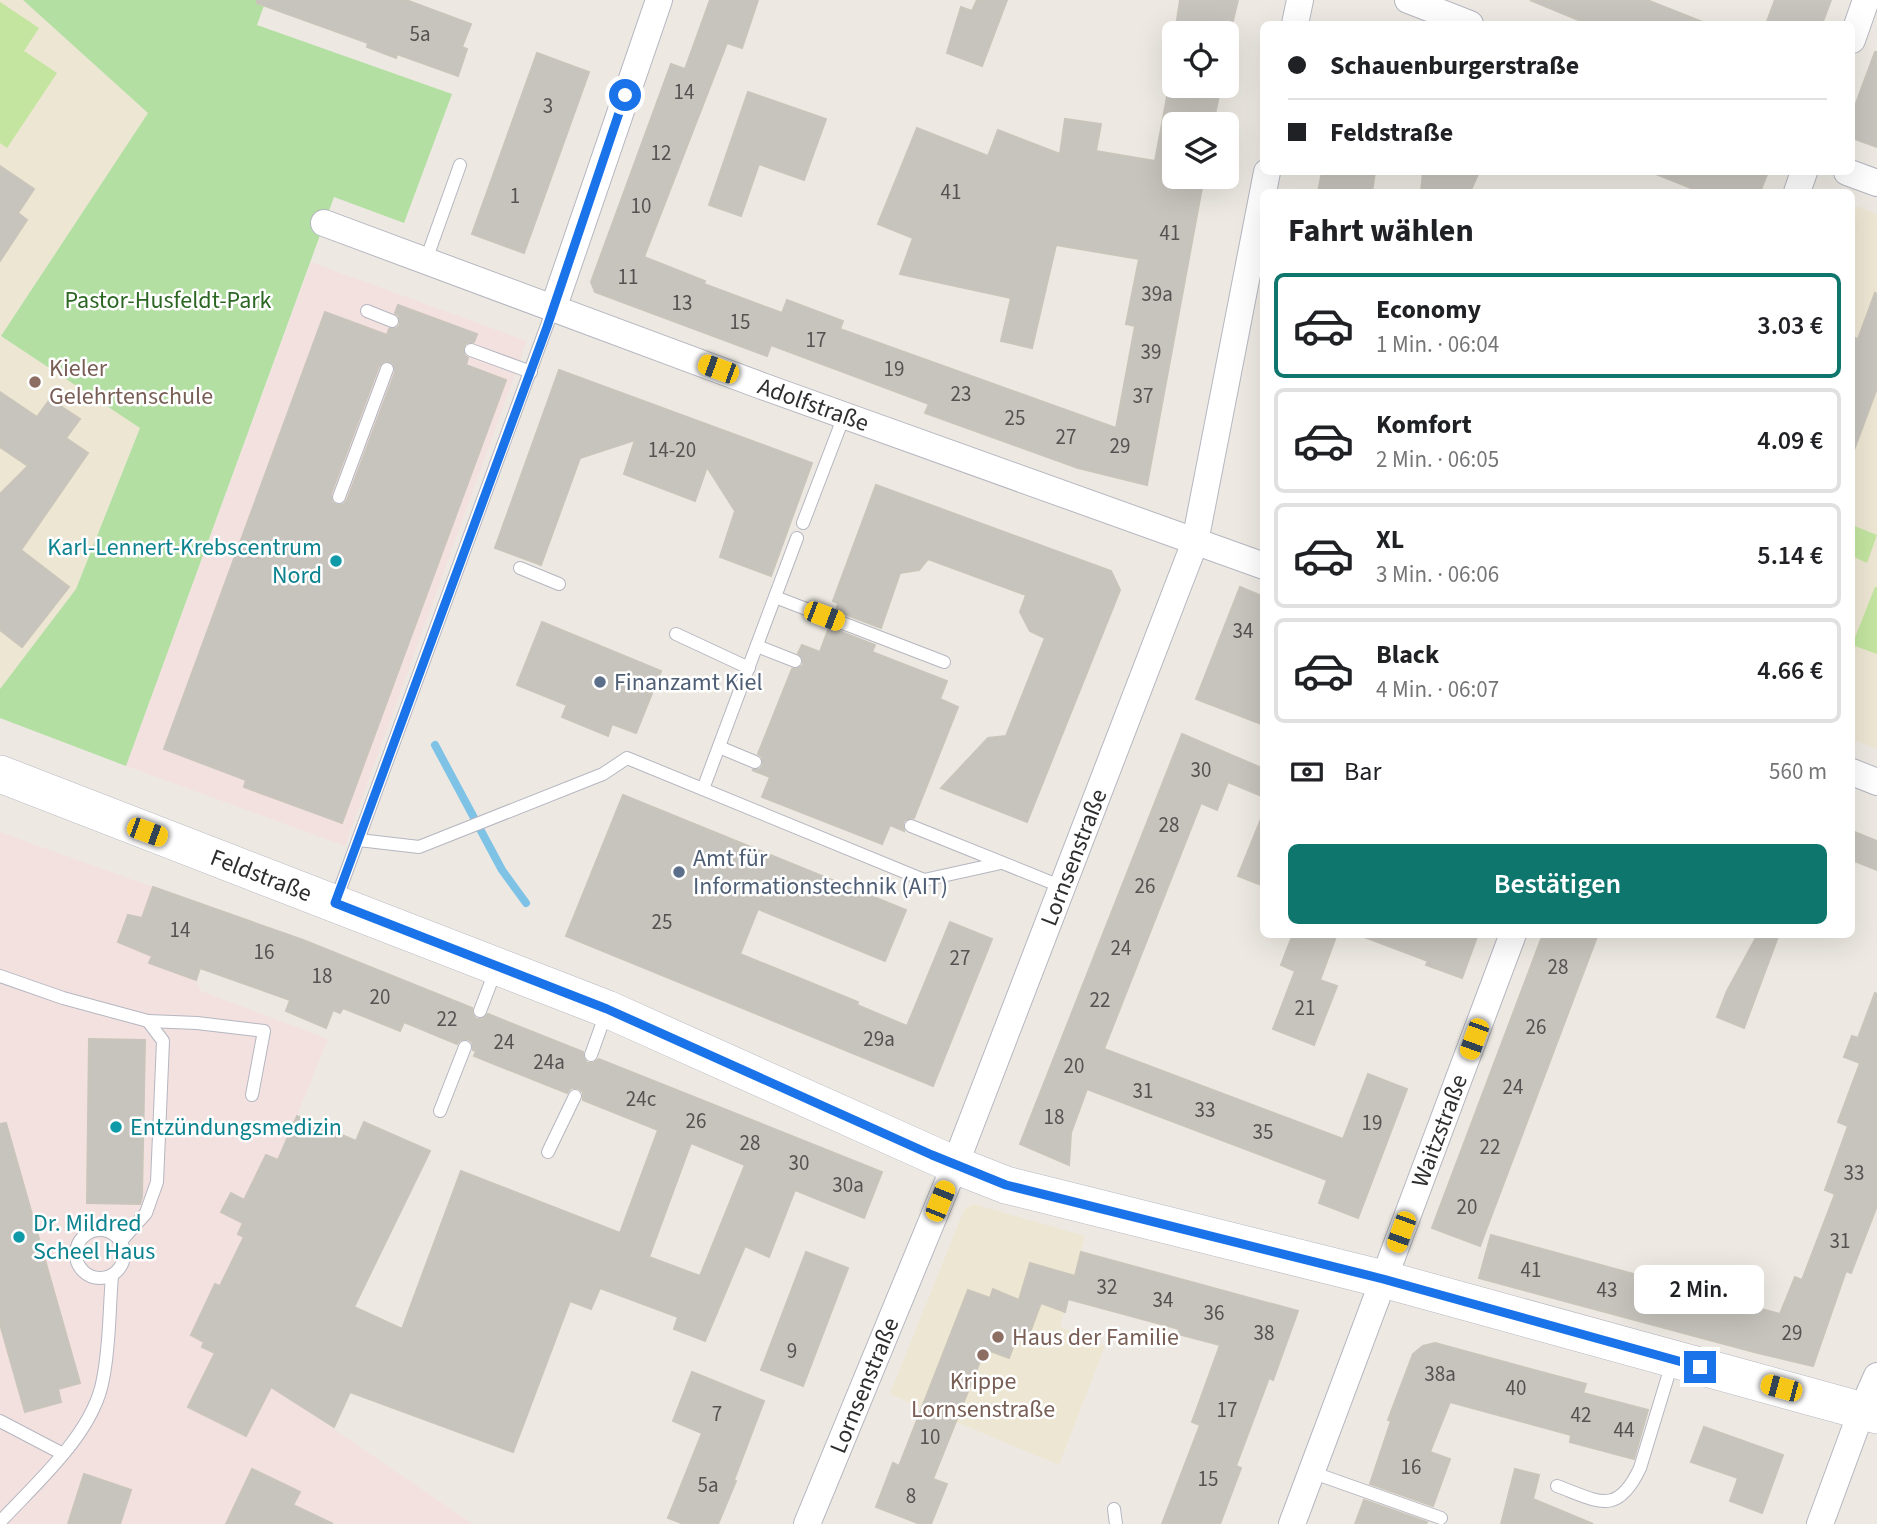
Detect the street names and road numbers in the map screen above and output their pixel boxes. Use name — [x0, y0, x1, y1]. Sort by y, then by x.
street label: Adolfstraße — [753, 368, 874, 440]
street label: Lornsenstraße — [1031, 784, 1116, 931]
street label: Feldstraße — [205, 840, 317, 911]
street label: Waitzstraße — [1402, 1069, 1476, 1192]
street label: Lornsenstraße — [820, 1312, 908, 1459]

